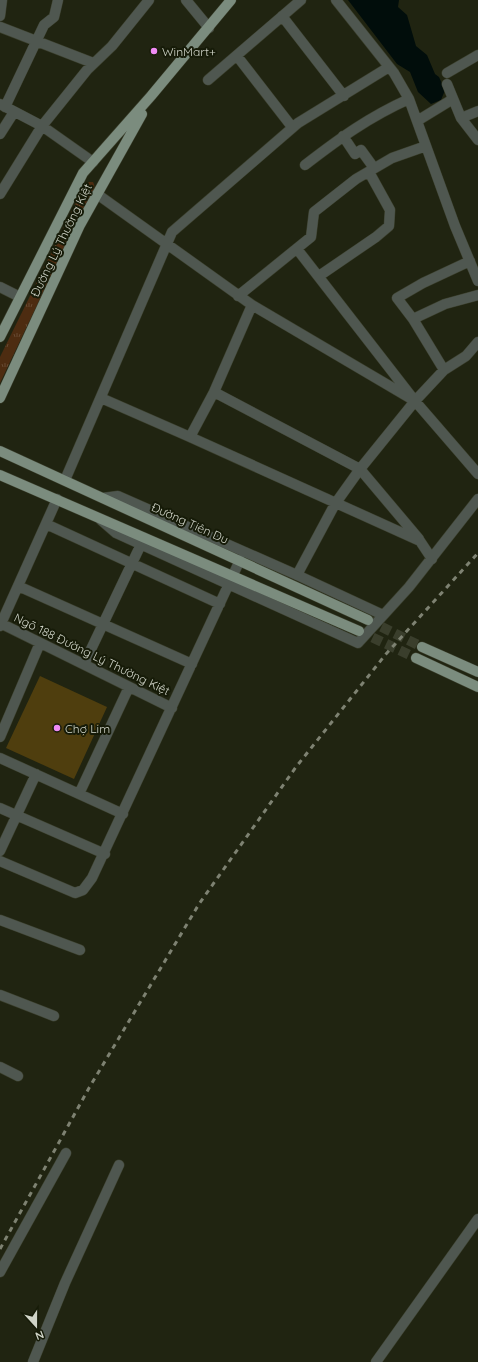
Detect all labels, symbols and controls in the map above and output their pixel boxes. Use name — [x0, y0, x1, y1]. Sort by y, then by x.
place label: WinMart+ — [162, 44, 216, 59]
marker: WinMart+ — [149, 46, 159, 56]
street label: Đường Lý Thường Kiệt — [27, 181, 95, 299]
street label: Đường Tiên Du — [149, 499, 231, 547]
street label: Ngõ 188 Đường Lý Thường Kiệt — [12, 610, 172, 698]
place label: Chợ Lim — [65, 721, 110, 736]
marker: Chợ Lim — [52, 723, 62, 733]
north arrow — [16, 1306, 56, 1346]
text: N — [33, 1327, 46, 1343]

